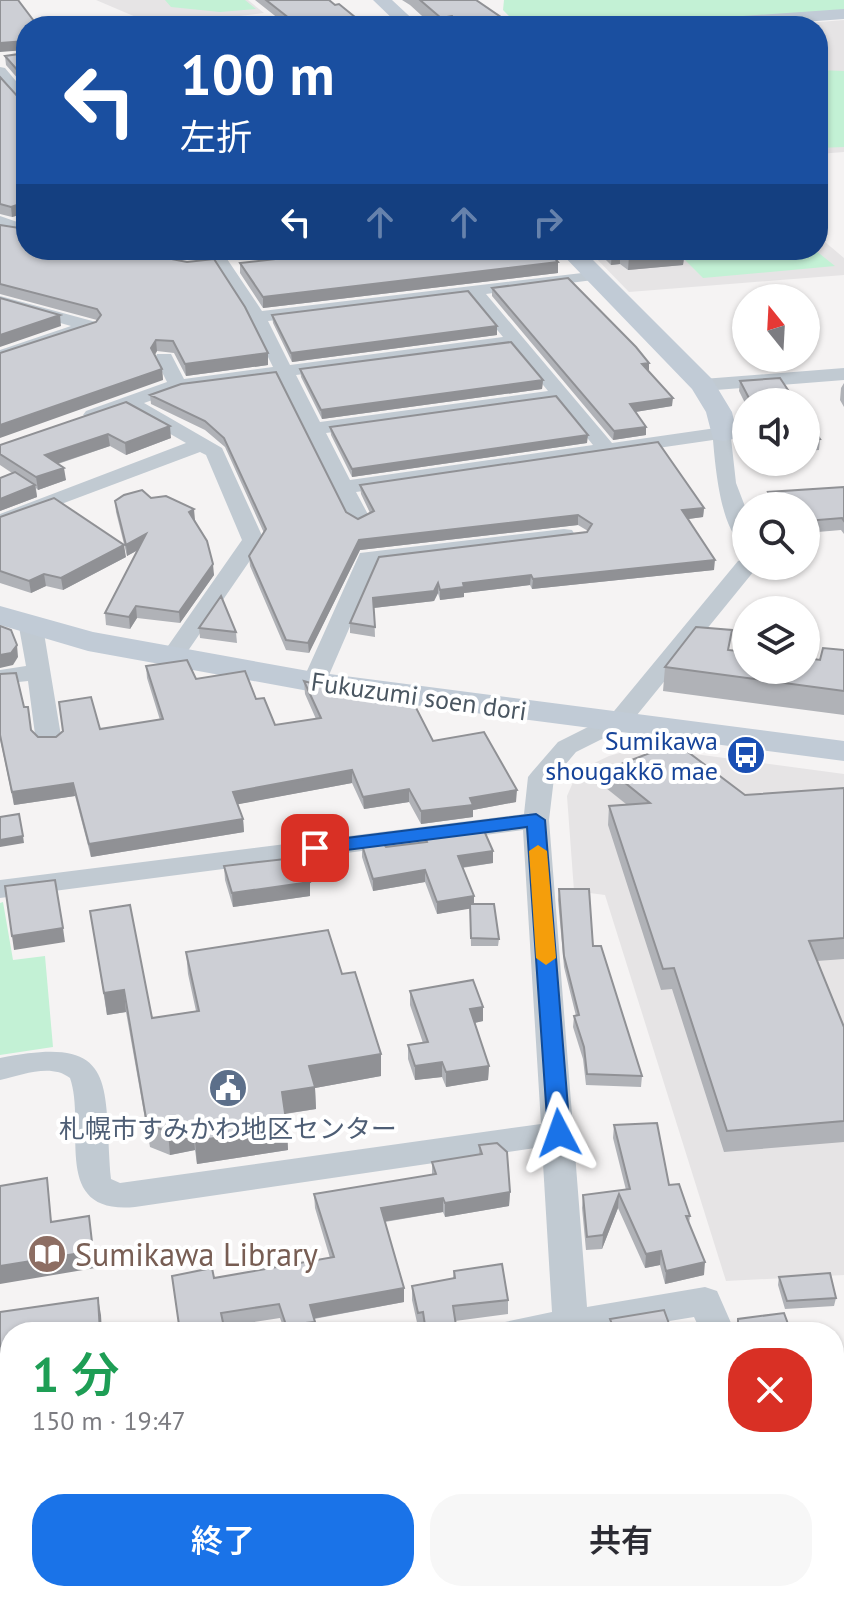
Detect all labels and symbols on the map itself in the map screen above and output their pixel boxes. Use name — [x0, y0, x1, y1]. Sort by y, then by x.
north arrow — [732, 284, 820, 372]
street label: Fukuzumi soen dori — [309, 665, 529, 727]
place label: Sumikawa shougakkō mae — [545, 724, 718, 787]
bus stop icon: Sumikawa shougakkō mae — [725, 734, 767, 776]
pin — [281, 814, 349, 882]
public building icon: 札幌市すみかわ地区センター — [207, 1067, 249, 1109]
position arrow — [517, 1091, 601, 1175]
place label: 札幌市すみかわ地区センター — [59, 1112, 397, 1145]
library icon: Sumikawa Library — [26, 1233, 68, 1275]
place label: Sumikawa Library — [75, 1233, 318, 1275]

